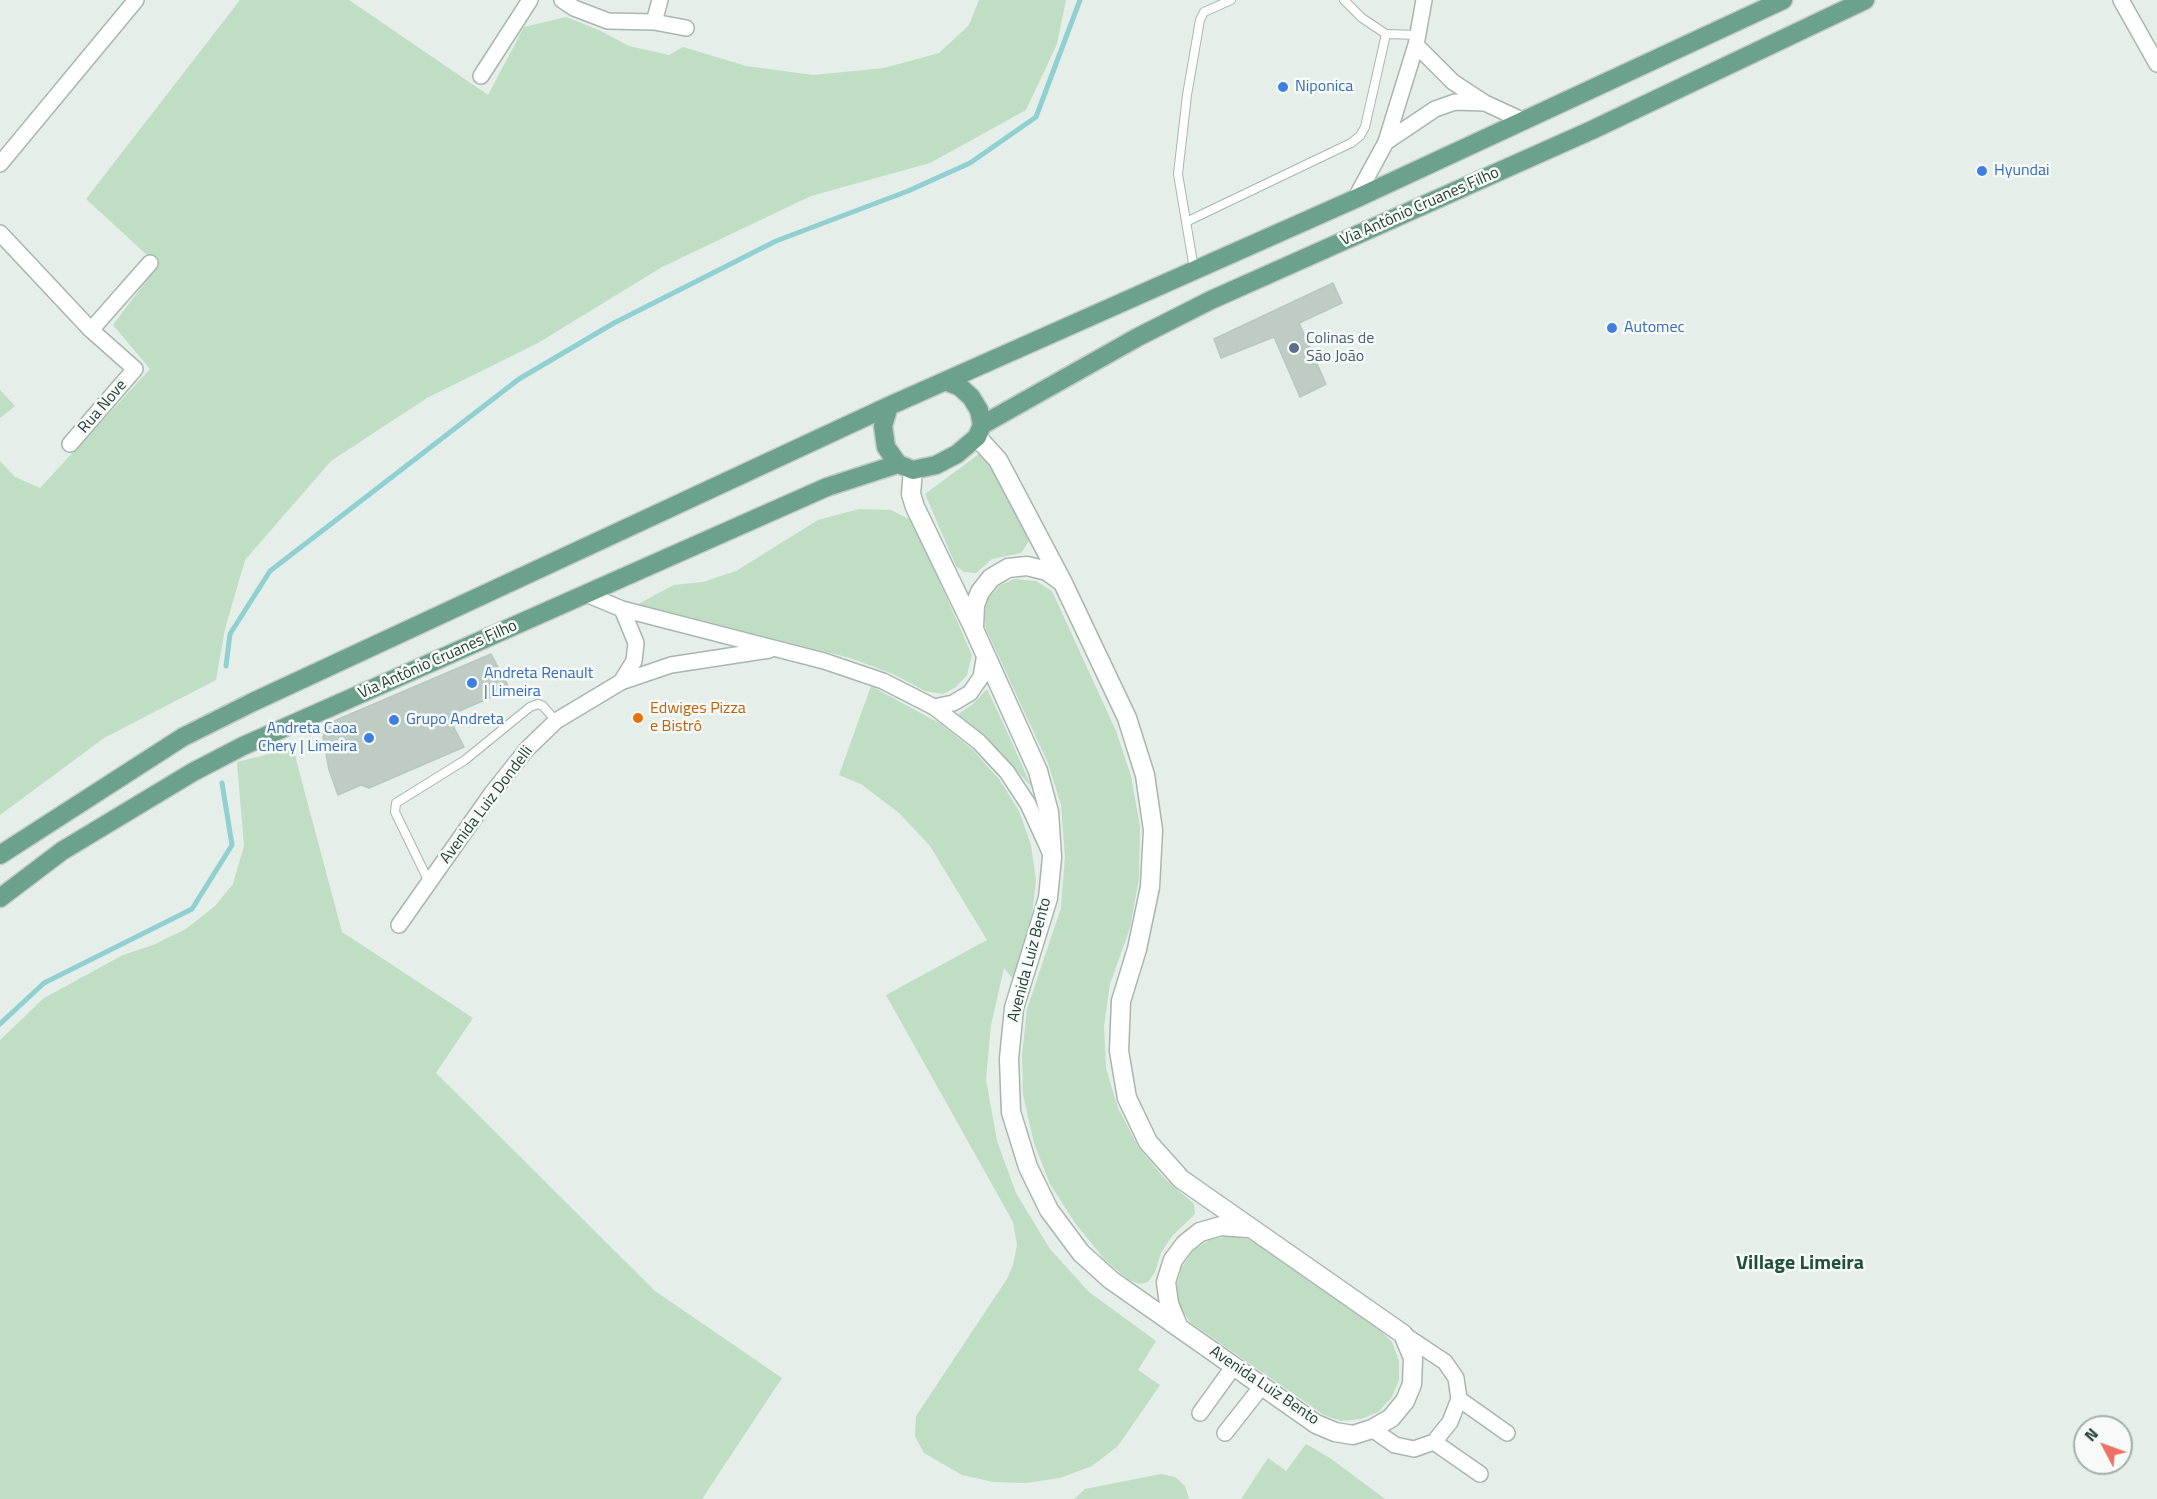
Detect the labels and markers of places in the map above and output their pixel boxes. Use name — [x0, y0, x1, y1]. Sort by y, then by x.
place label: Niponica — [1295, 77, 1353, 97]
marker: Niponica — [1276, 80, 1290, 94]
place label: Hyundai — [1994, 161, 2050, 181]
marker: Hyundai — [1975, 164, 1989, 178]
place label: Automec — [1624, 318, 1685, 338]
marker: Automec — [1605, 321, 1619, 335]
place label: Colinas de São João — [1306, 329, 1374, 367]
marker: Colinas de São João — [1287, 341, 1301, 355]
place label: Andreta Renault | Limeira — [484, 664, 593, 702]
marker: Andreta Renault | Limeira — [465, 676, 479, 690]
place label: Edwiges Pizza e Bistrô — [650, 699, 746, 737]
place label: Grupo Andreta — [406, 710, 504, 730]
marker: Edwiges Pizza e Bistrô — [631, 711, 645, 725]
marker: Grupo Andreta — [387, 713, 401, 727]
place label: Andreta Caoa Chery | Limeira — [258, 719, 357, 757]
marker: Andreta Caoa Chery | Limeira — [362, 731, 376, 745]

